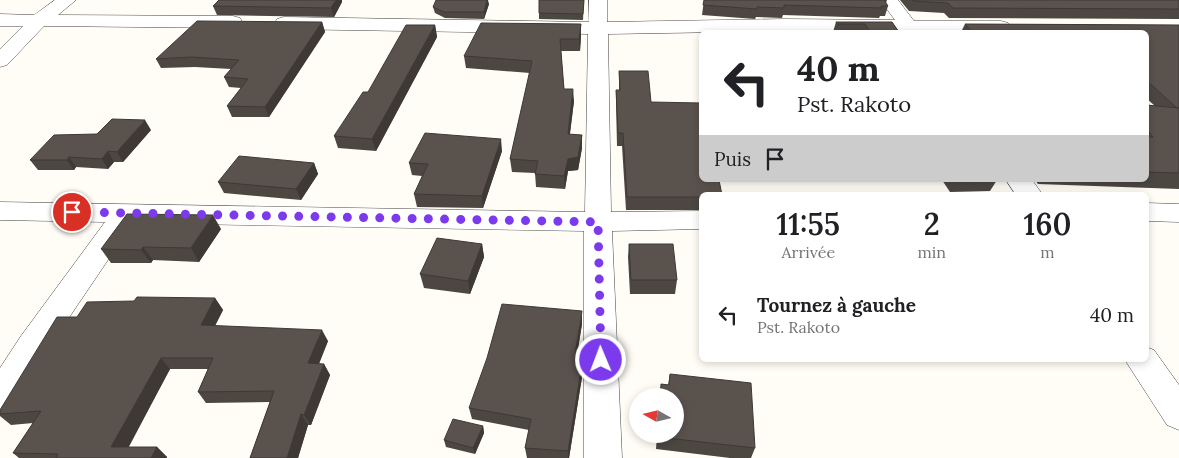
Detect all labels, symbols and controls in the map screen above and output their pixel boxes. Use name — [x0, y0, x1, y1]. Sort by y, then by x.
text: 40 m — [797, 46, 880, 91]
icon: left — [714, 50, 779, 115]
text: Pst. Rakoto — [797, 90, 911, 118]
icon: arrive — [761, 145, 789, 173]
text: Puis — [714, 147, 751, 171]
pin — [51, 191, 93, 233]
icon: arrive — [58, 198, 86, 226]
text: 11:55 — [776, 205, 840, 243]
text: 2 — [924, 205, 940, 243]
text: 160 — [1024, 205, 1072, 243]
text: Arrivée — [781, 242, 835, 262]
text: min — [918, 242, 946, 262]
text: m — [1040, 242, 1055, 262]
text: Tournez à gauche — [757, 293, 916, 317]
icon: left — [714, 301, 742, 329]
text: 40 m — [1090, 303, 1134, 327]
text: Pst. Rakoto — [757, 317, 840, 337]
position arrow — [574, 333, 626, 385]
north arrow — [629, 388, 684, 442]
map controls — [629, 388, 684, 443]

